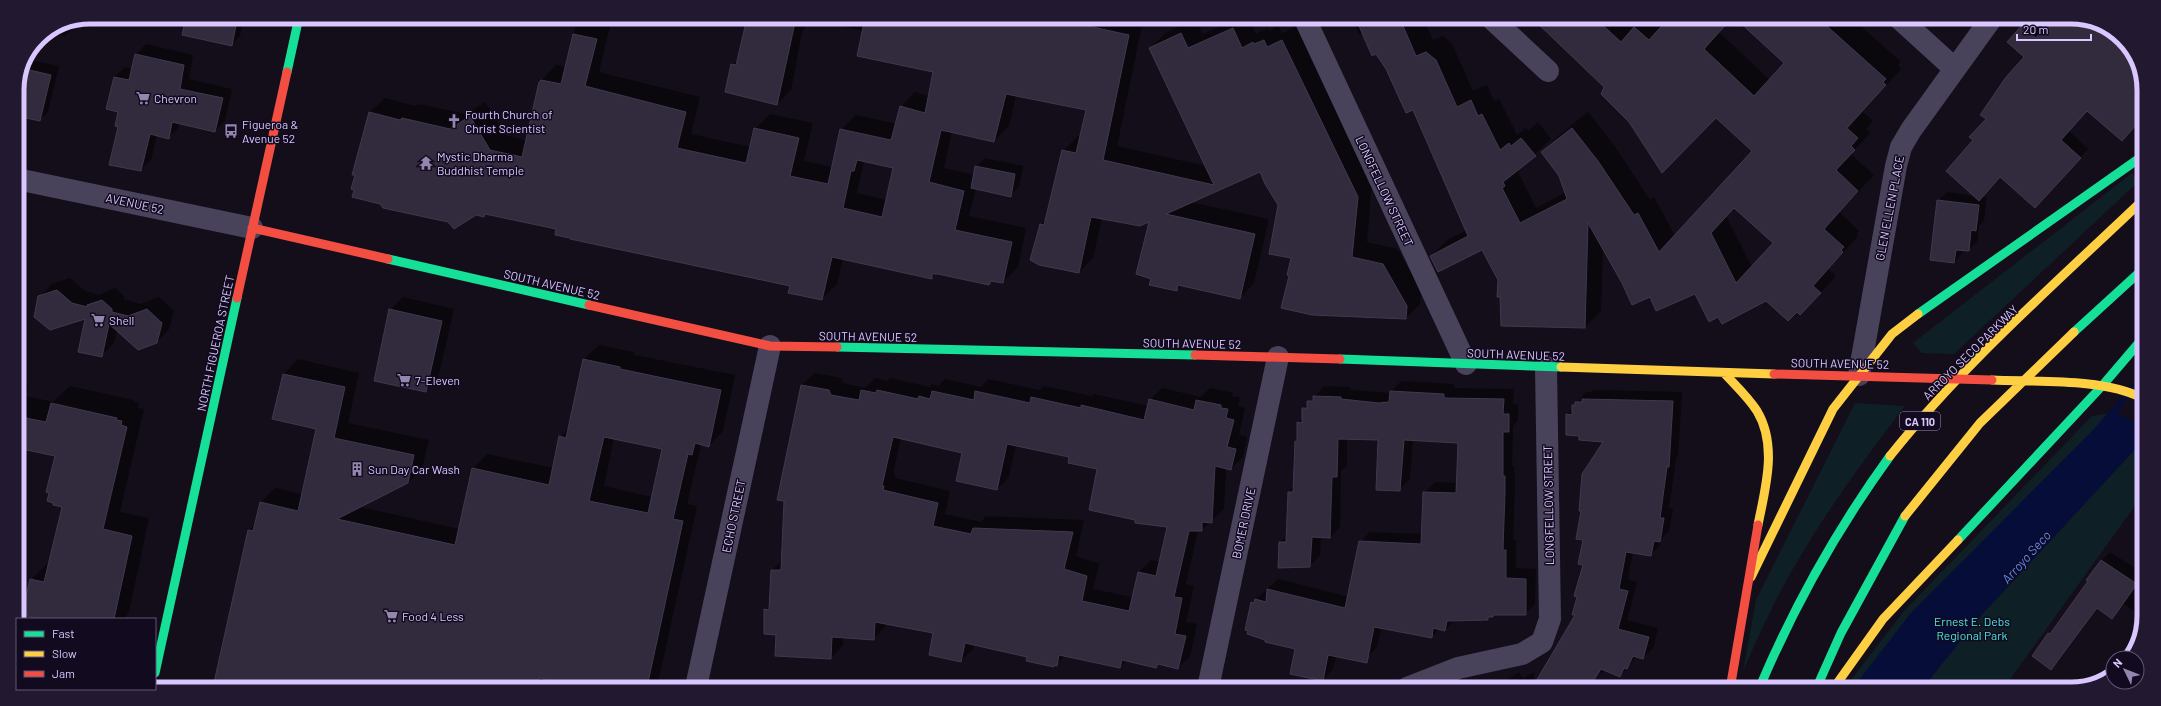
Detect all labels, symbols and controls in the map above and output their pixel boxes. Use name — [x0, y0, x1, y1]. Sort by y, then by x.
scale bar — [2017, 16, 2091, 42]
text: 20 m — [2023, 22, 2049, 36]
supermarket icon: Chevron — [135, 90, 151, 106]
place label: Chevron — [154, 91, 197, 105]
place label: Fourth Church of Christ Scientist — [465, 107, 552, 135]
church icon: Fourth Church of Christ Scientist — [446, 113, 462, 129]
place label: Figueroa & Avenue 52 — [242, 117, 299, 145]
bus stop icon: Figueroa & Avenue 52 — [223, 123, 239, 139]
street label: LONGFELLOW STREET — [1353, 134, 1417, 248]
place label: Mystic Dharma Buddhist Temple — [437, 149, 524, 177]
street label: GLEN ELLEN PLACE — [1872, 154, 1906, 262]
temple icon: Mystic Dharma Buddhist Temple — [418, 155, 434, 171]
street label: AVENUE 52 — [105, 190, 165, 216]
street label: SOUTH AVENUE 52 — [503, 266, 601, 302]
street label: NORTH FIGUEROA STREET — [194, 273, 236, 412]
street label: ARROYO SECO PARKWAY — [1920, 301, 2021, 402]
supermarket icon: Shell — [90, 312, 106, 328]
place label: Shell — [109, 313, 134, 327]
street label: SOUTH AVENUE 52 — [819, 328, 917, 344]
street label: SOUTH AVENUE 52 — [1143, 335, 1241, 351]
street label: SOUTH AVENUE 52 — [1467, 345, 1565, 363]
street label: SOUTH AVENUE 52 — [1791, 355, 1889, 371]
supermarket icon: 7-Eleven — [396, 372, 412, 388]
place label: 7-Eleven — [415, 373, 460, 387]
road number: CA 110 — [1900, 412, 1940, 430]
street label: LONGFELLOW STREET — [1540, 445, 1556, 565]
building icon: Sun Day Car Wash — [349, 461, 365, 477]
place label: Sun Day Car Wash — [368, 462, 460, 476]
street label: ECHO STREET — [718, 478, 748, 554]
street label: BOMER DRIVE — [1229, 486, 1257, 560]
water label: Arroyo Seco — [1998, 527, 2054, 587]
supermarket icon: Food 4 Less — [383, 608, 399, 624]
place label: Food 4 Less — [402, 609, 464, 623]
park label: Ernest E. Debs Regional Park — [1934, 614, 2010, 642]
legend — [16, 618, 156, 690]
text: Fast — [52, 626, 75, 640]
text: Slow — [52, 646, 77, 660]
north arrow — [2105, 650, 2145, 690]
text: N — [2110, 656, 2125, 670]
text: Jam — [52, 666, 75, 680]

